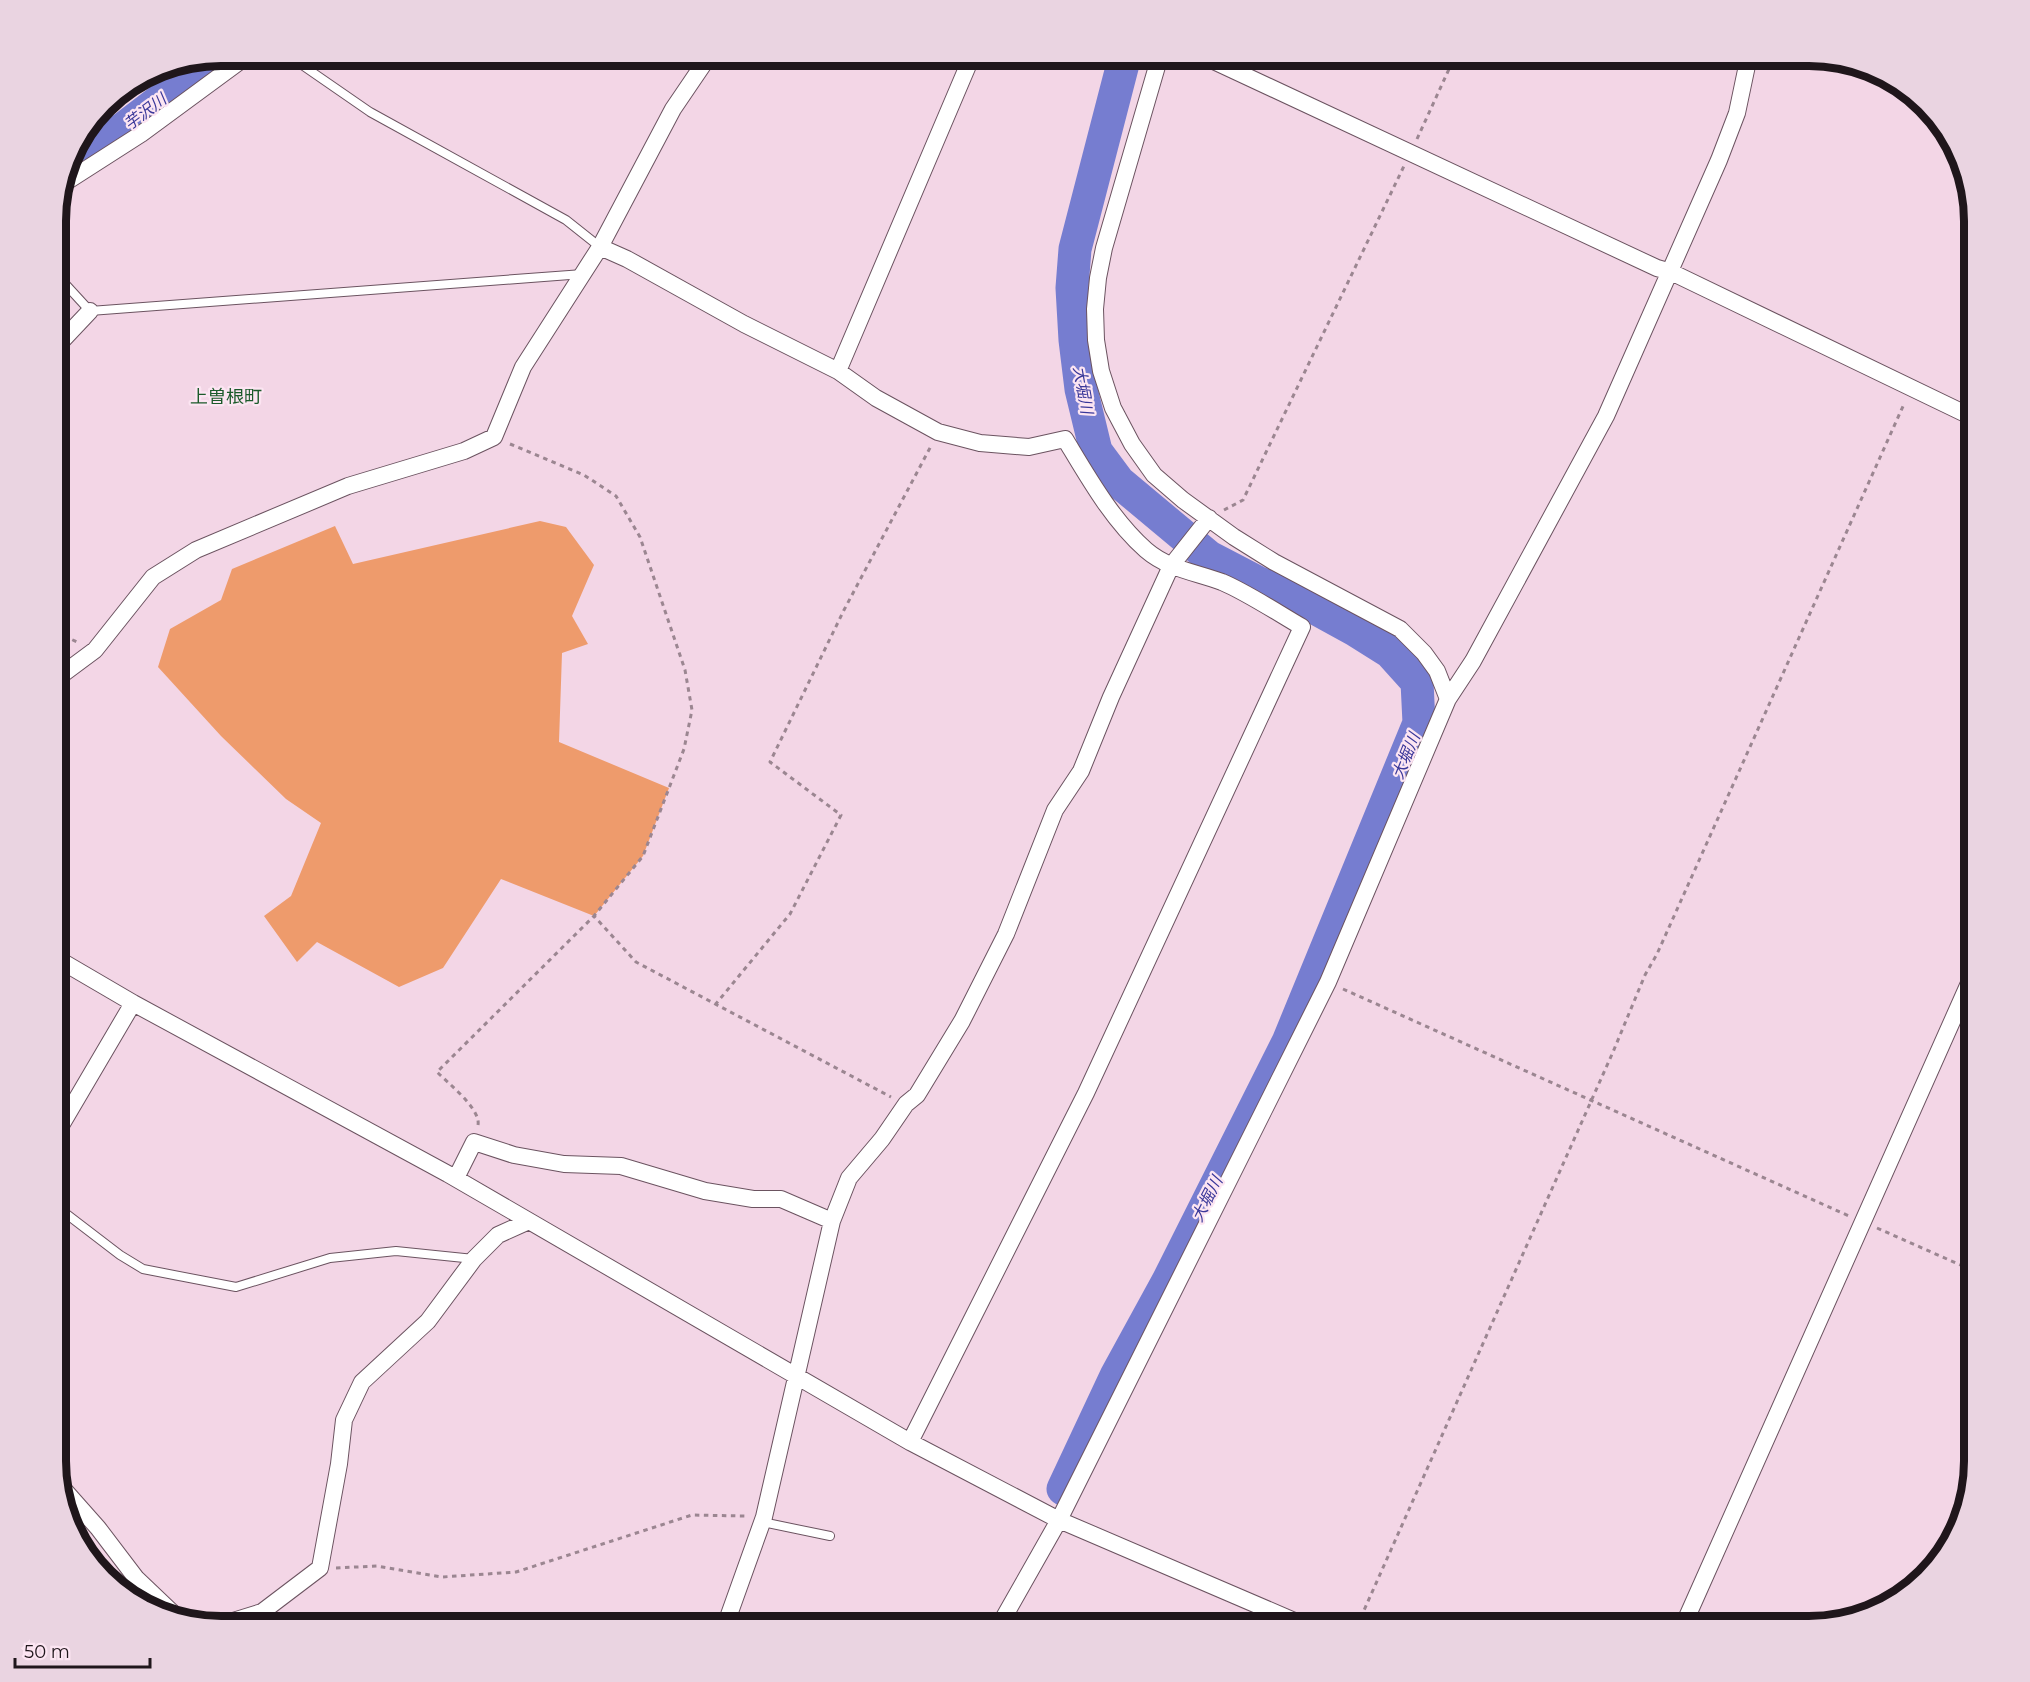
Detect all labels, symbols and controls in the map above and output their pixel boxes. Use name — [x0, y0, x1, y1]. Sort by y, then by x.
water label: 芋沢川 — [120, 89, 171, 134]
water label: 大堀川 — [1069, 365, 1097, 417]
district label: 上曽根町 — [190, 386, 262, 408]
water label: 大堀川 — [1388, 728, 1425, 782]
water label: 大堀川 — [1188, 1172, 1227, 1225]
scale bar — [15, 1631, 150, 1669]
text: 50 m — [24, 1641, 70, 1663]

